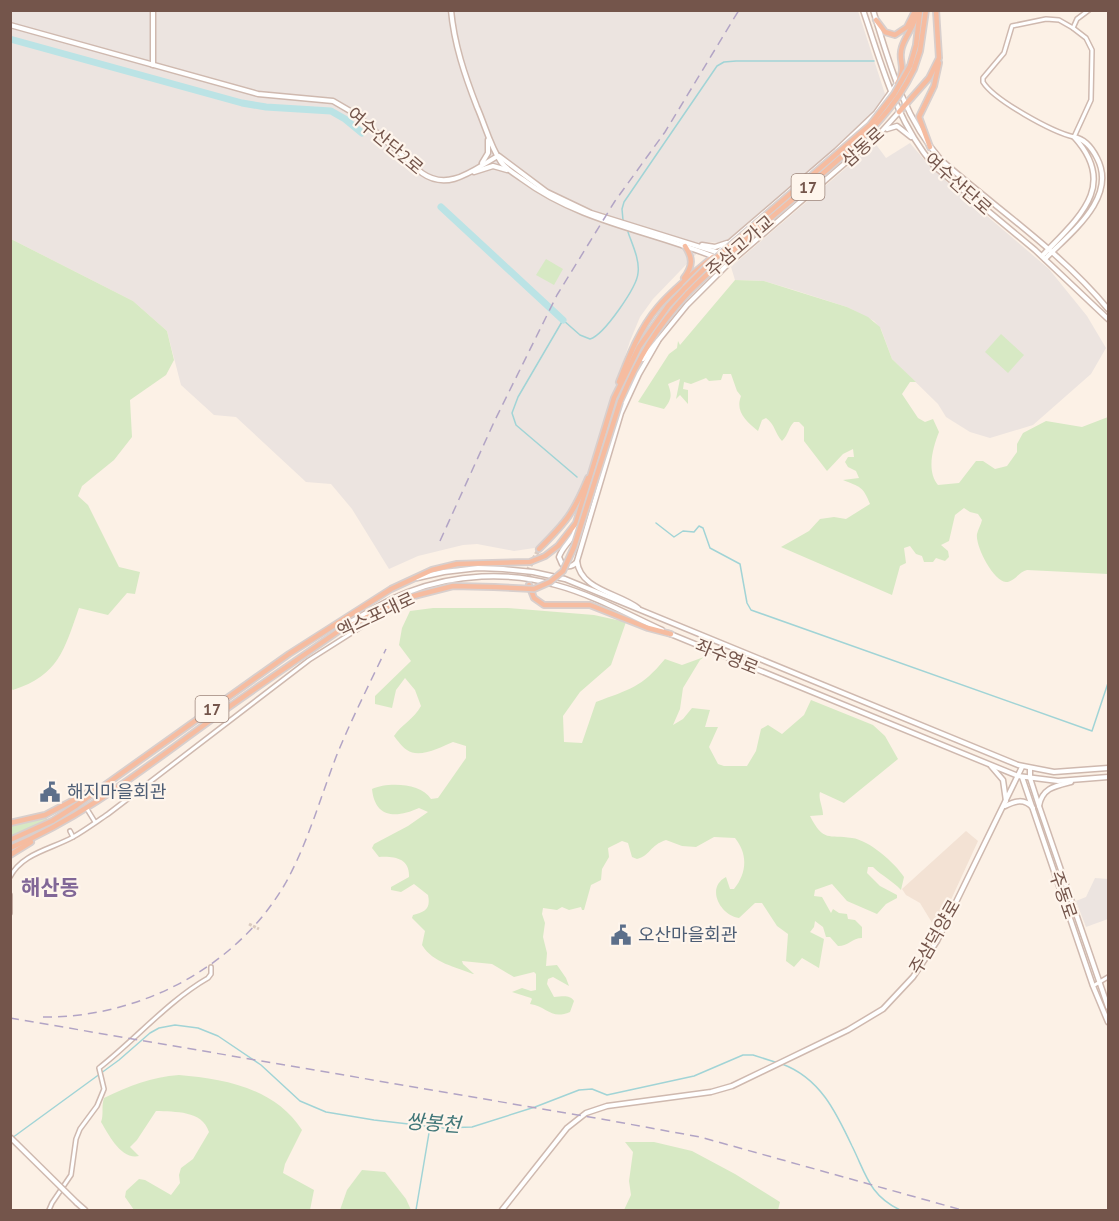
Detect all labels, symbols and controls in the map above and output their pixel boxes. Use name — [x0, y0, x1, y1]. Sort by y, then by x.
street label: 여수산단2로 — [342, 102, 428, 179]
street label: 삼동로 — [837, 121, 889, 172]
street label: 여수산단로 — [920, 147, 997, 220]
road number: 17 — [792, 174, 824, 200]
street label: 주삼고가교 — [701, 210, 778, 281]
street label: 엑스포대로 — [333, 587, 418, 642]
street label: 좌수영로 — [692, 633, 762, 680]
road number: 17 — [196, 696, 228, 722]
public building icon: 해지마을회관 — [38, 780, 62, 804]
place label: 해지마을회관 — [67, 780, 167, 803]
street label: 주동로 — [1045, 868, 1082, 922]
district label: 해산동 — [21, 874, 79, 901]
street label: 주삼덕양로 — [904, 895, 965, 978]
public building icon: 오산마을회관 — [609, 923, 633, 947]
place label: 오산마을회관 — [638, 923, 738, 946]
water label: 쌍봉천 — [405, 1108, 464, 1138]

